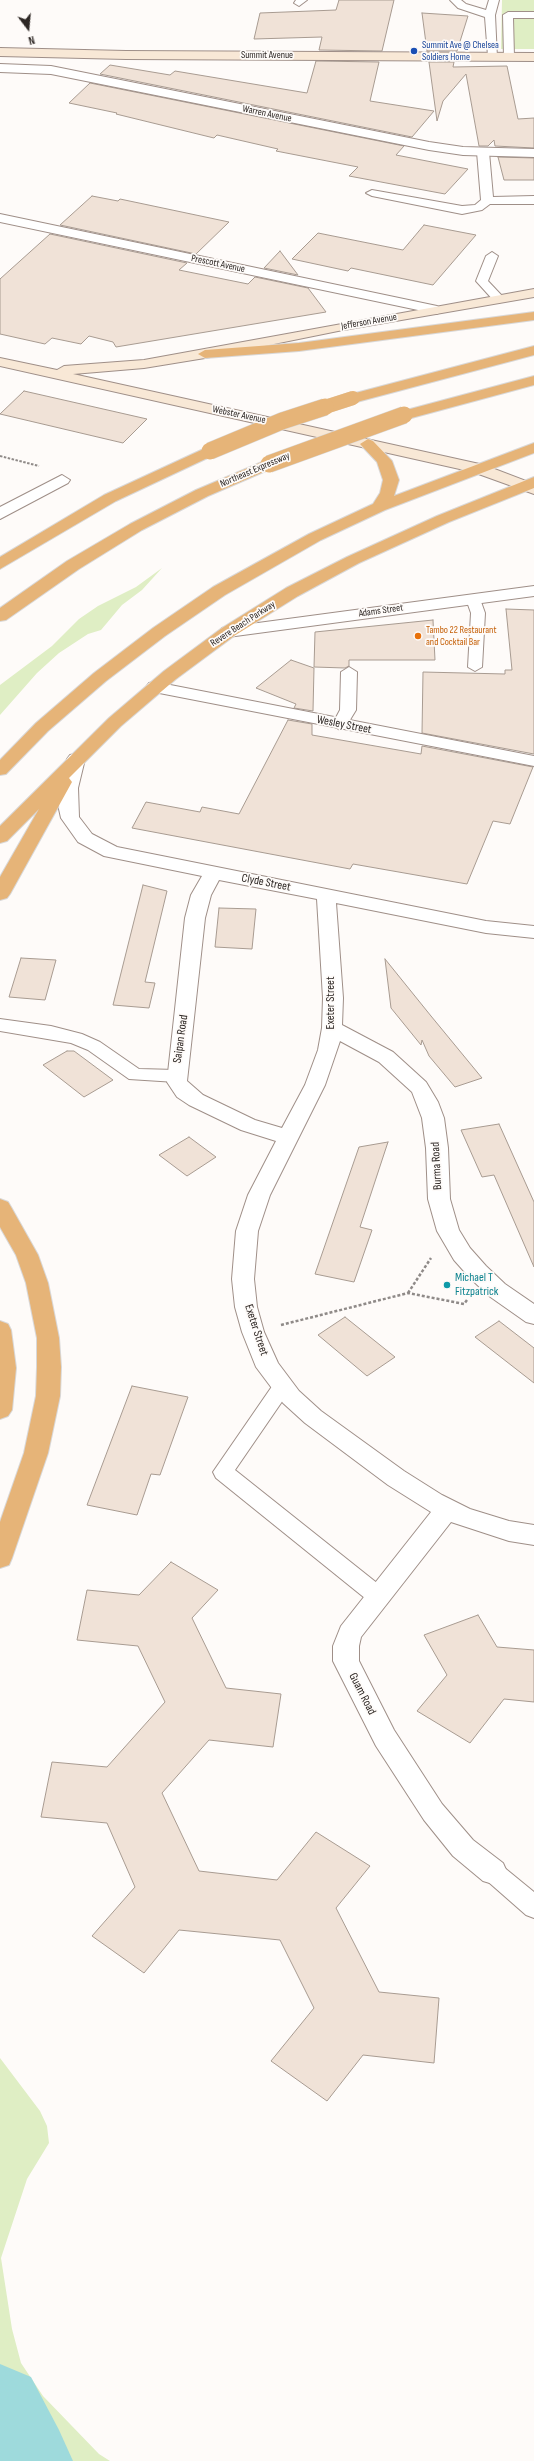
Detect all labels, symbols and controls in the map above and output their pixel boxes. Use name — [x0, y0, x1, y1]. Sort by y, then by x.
north arrow — [8, 8, 48, 48]
text: N — [27, 33, 36, 47]
place label: Summit Ave @ Chelsea Soldiers Home — [422, 39, 499, 62]
marker: Summit Ave @ Chelsea Soldiers Home — [409, 46, 419, 56]
street label: Summit Avenue — [241, 49, 293, 61]
street label: Warren Avenue — [241, 103, 293, 125]
street label: Prescott Avenue — [190, 252, 246, 276]
street label: Jefferson Avenue — [340, 311, 398, 333]
street label: Webster Avenue — [211, 404, 267, 426]
street label: Northeast Expressway — [218, 450, 292, 490]
street label: Revere Beach Parkway — [208, 599, 278, 649]
street label: Adams Street — [358, 602, 404, 620]
place label: Tambo 22 Restaurant and Cocktail Bar — [426, 624, 496, 648]
marker: Tambo 22 Restaurant and Cocktail Bar — [413, 631, 423, 641]
street label: Wesley Street — [315, 713, 373, 737]
street label: Clyde Street — [240, 871, 292, 895]
street label: Exeter Street — [324, 976, 338, 1030]
street label: Saipan Road — [170, 1014, 192, 1064]
street label: Burma Road — [429, 1142, 445, 1190]
place label: Michael T Fitzpatrick — [455, 1271, 498, 1299]
marker: Michael T Fitzpatrick — [442, 1280, 452, 1290]
street label: Exeter Street — [241, 1303, 271, 1357]
street label: Guam Road — [345, 1671, 379, 1717]

